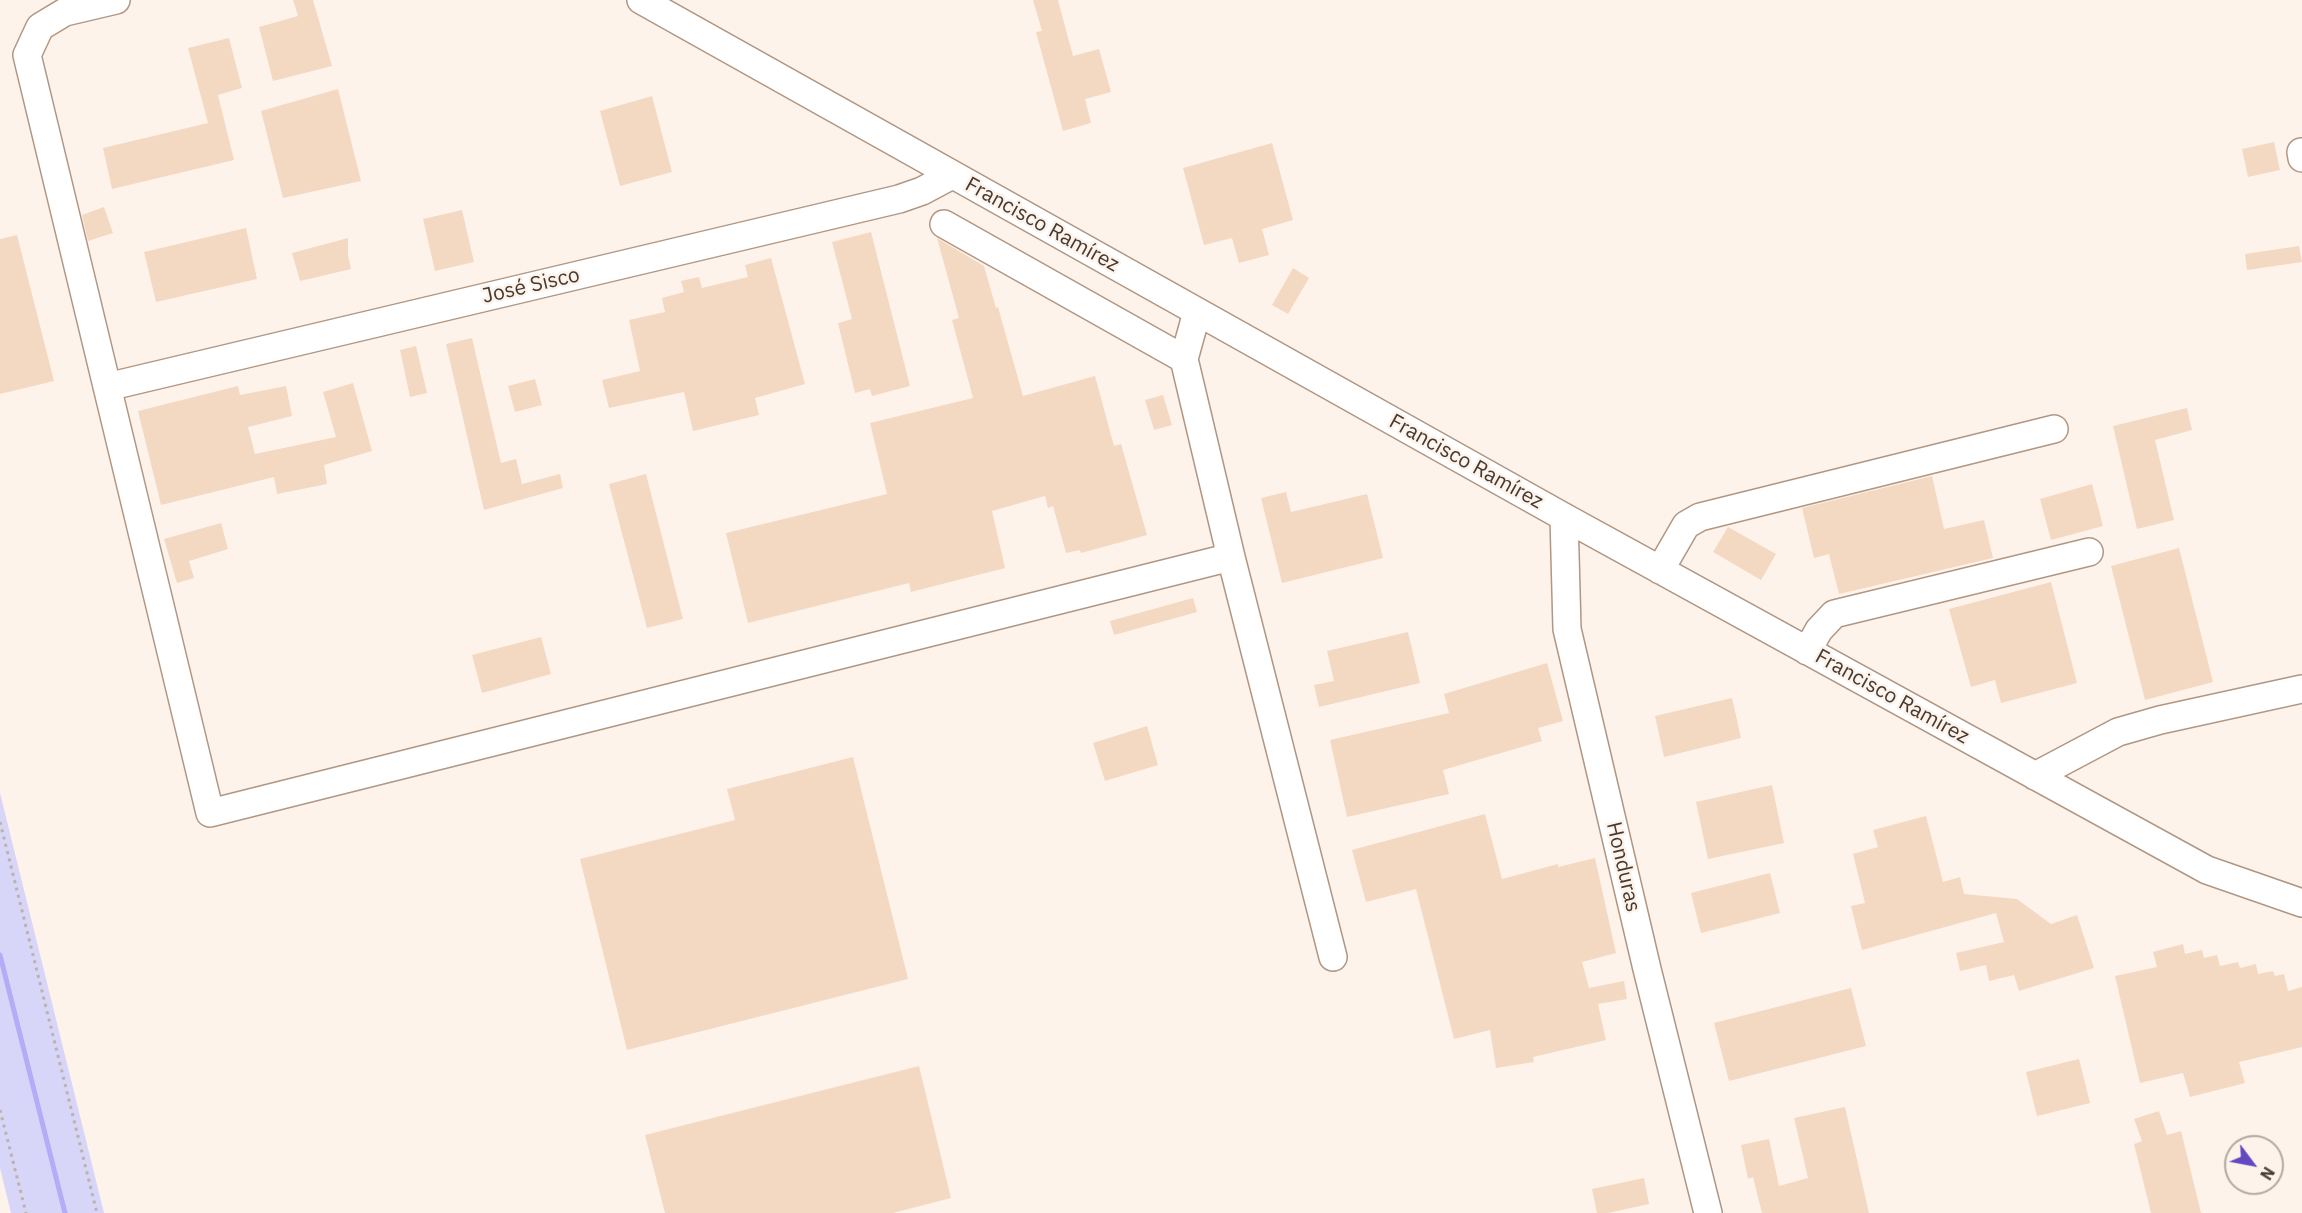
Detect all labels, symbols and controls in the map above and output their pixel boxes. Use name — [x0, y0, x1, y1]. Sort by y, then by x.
street label: Francisco Ramírez — [961, 172, 1123, 278]
street label: José Sisco — [480, 263, 582, 309]
street label: Francisco Ramírez — [1385, 409, 1547, 515]
street label: Francisco Ramírez — [1811, 644, 1973, 750]
street label: Honduras — [1600, 819, 1646, 915]
north arrow — [2224, 1135, 2284, 1195]
text: N — [2256, 1163, 2279, 1184]

